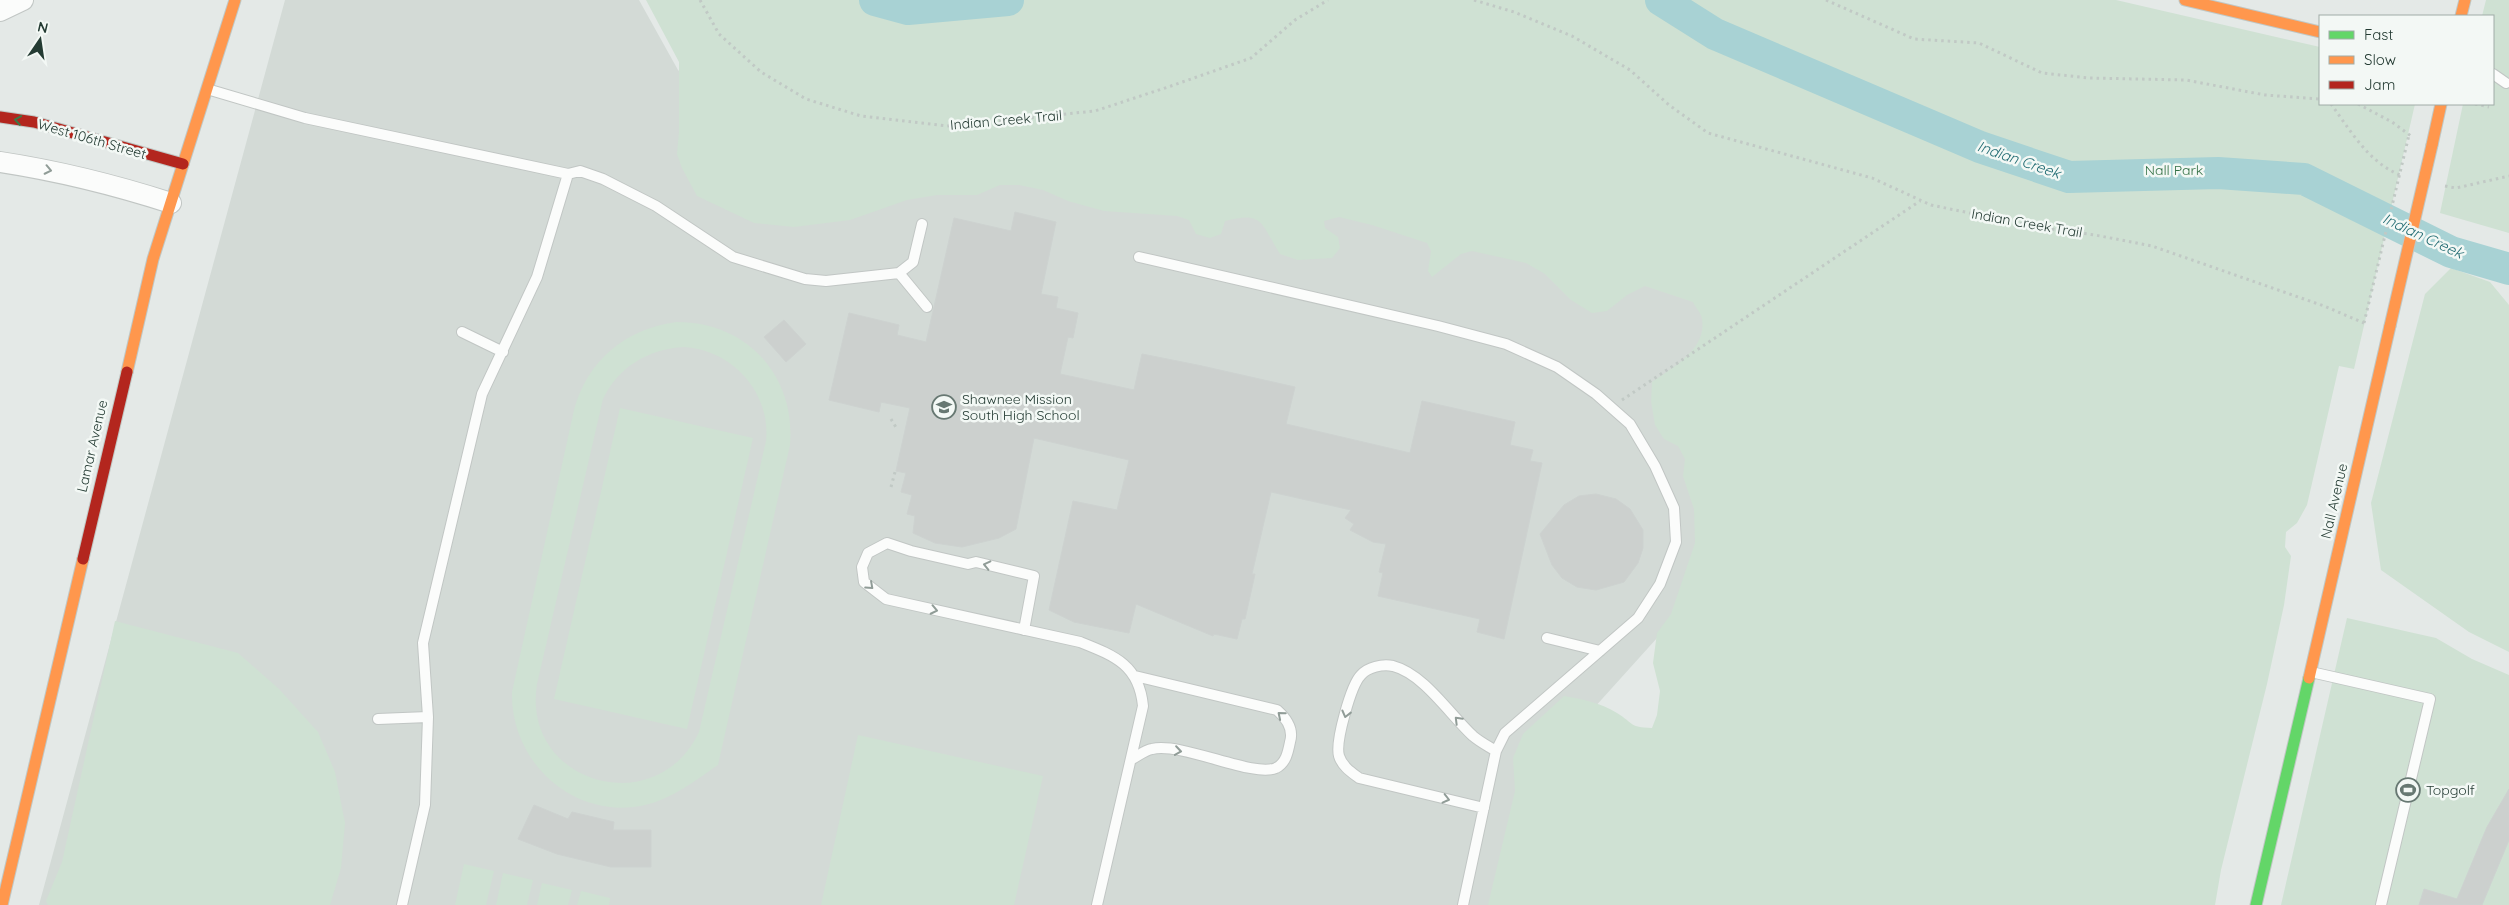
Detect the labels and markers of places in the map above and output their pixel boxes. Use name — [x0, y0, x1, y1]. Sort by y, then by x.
place label: Shawnee Mission South High School — [962, 390, 1080, 424]
school or university icon: Shawnee Mission South High School — [931, 394, 957, 420]
sports icon: Topgolf — [2395, 777, 2421, 803]
place label: Topgolf — [2426, 781, 2475, 799]

